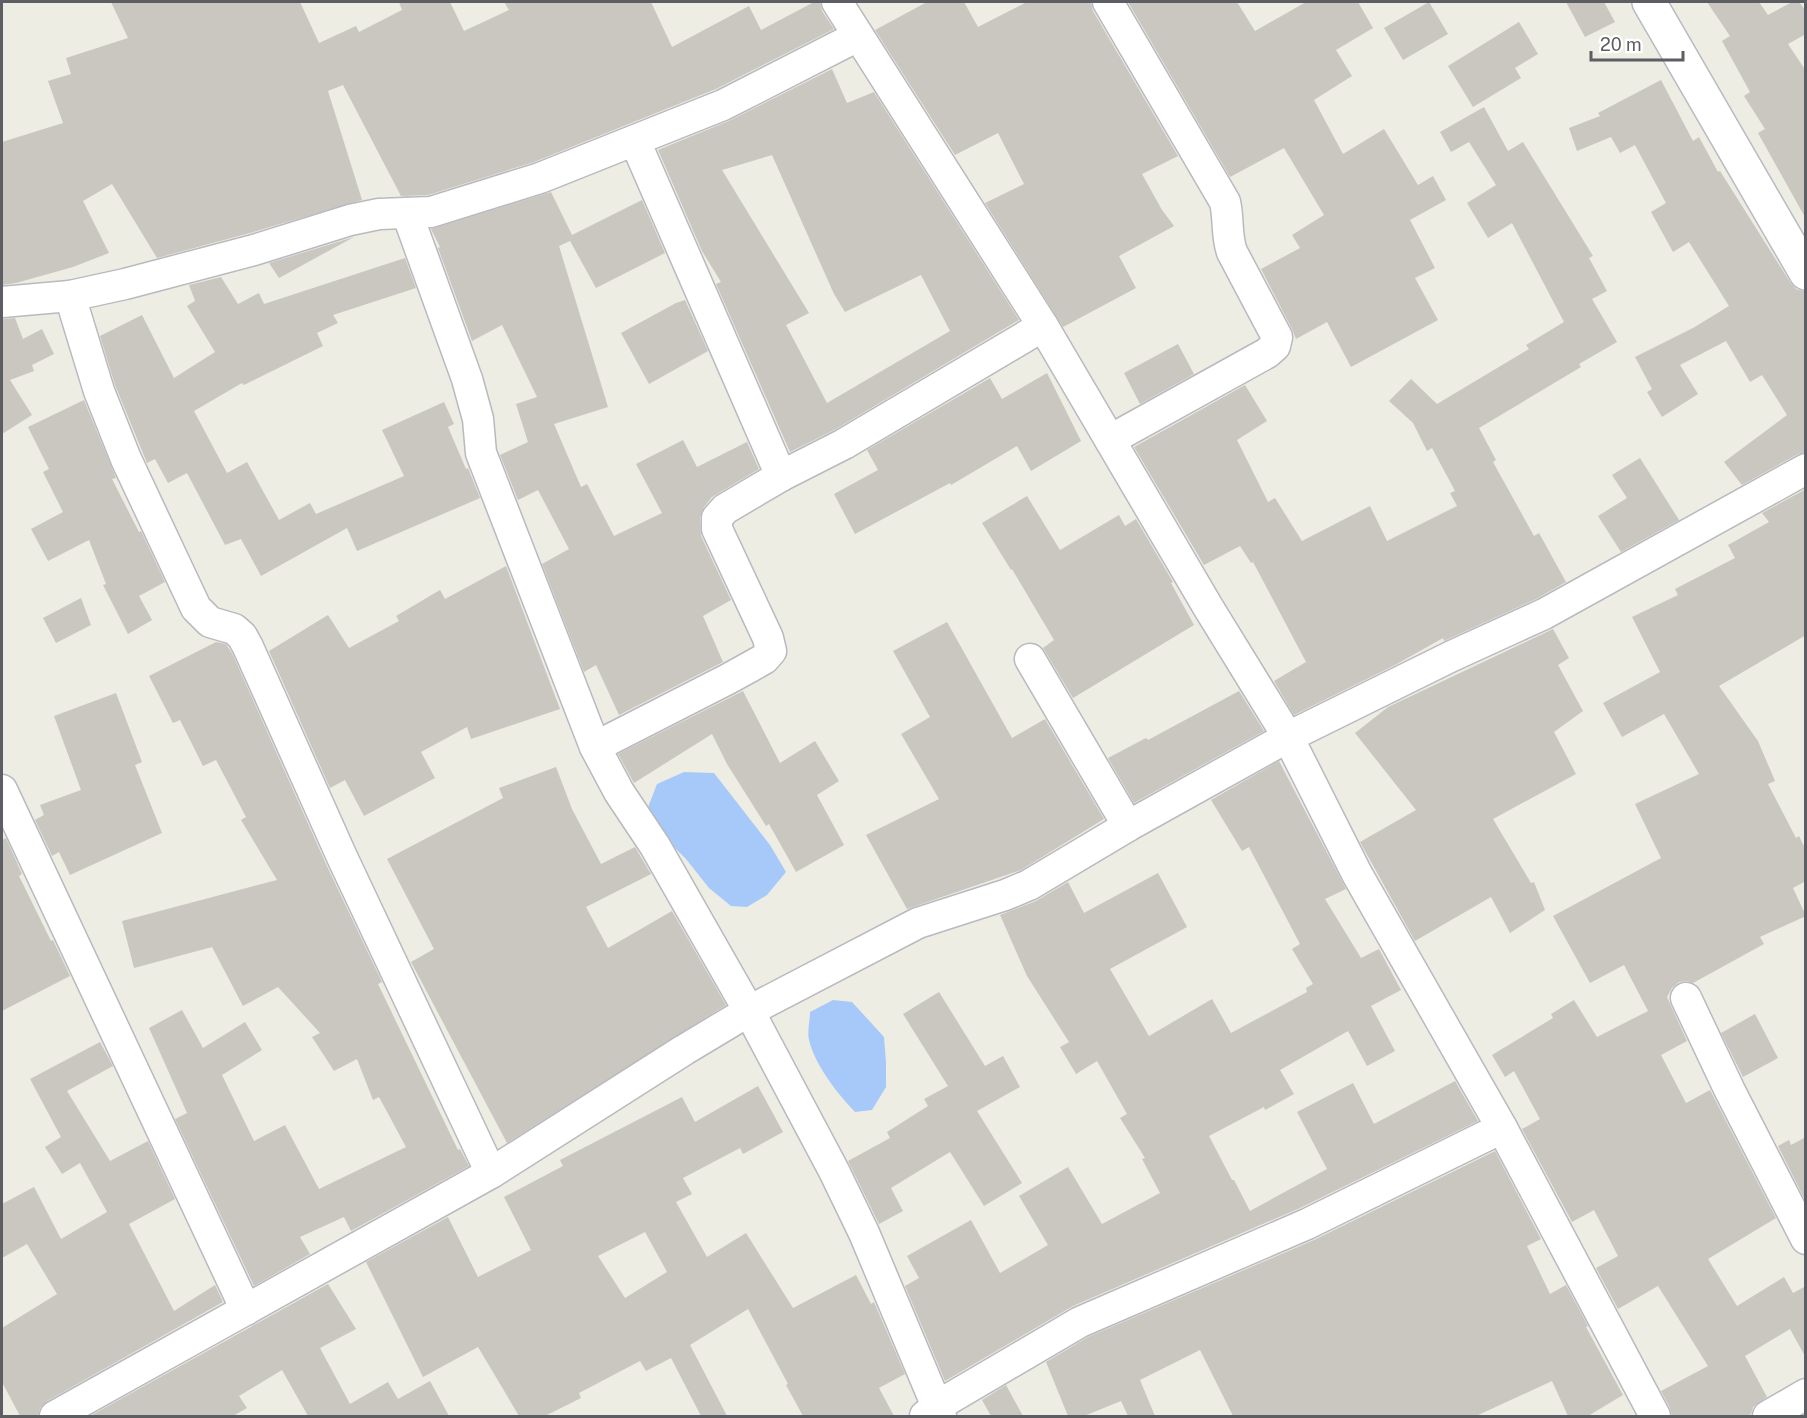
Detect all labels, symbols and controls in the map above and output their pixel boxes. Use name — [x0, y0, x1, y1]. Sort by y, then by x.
scale bar — [1591, 24, 1682, 62]
text: 20 m — [1600, 34, 1642, 55]

